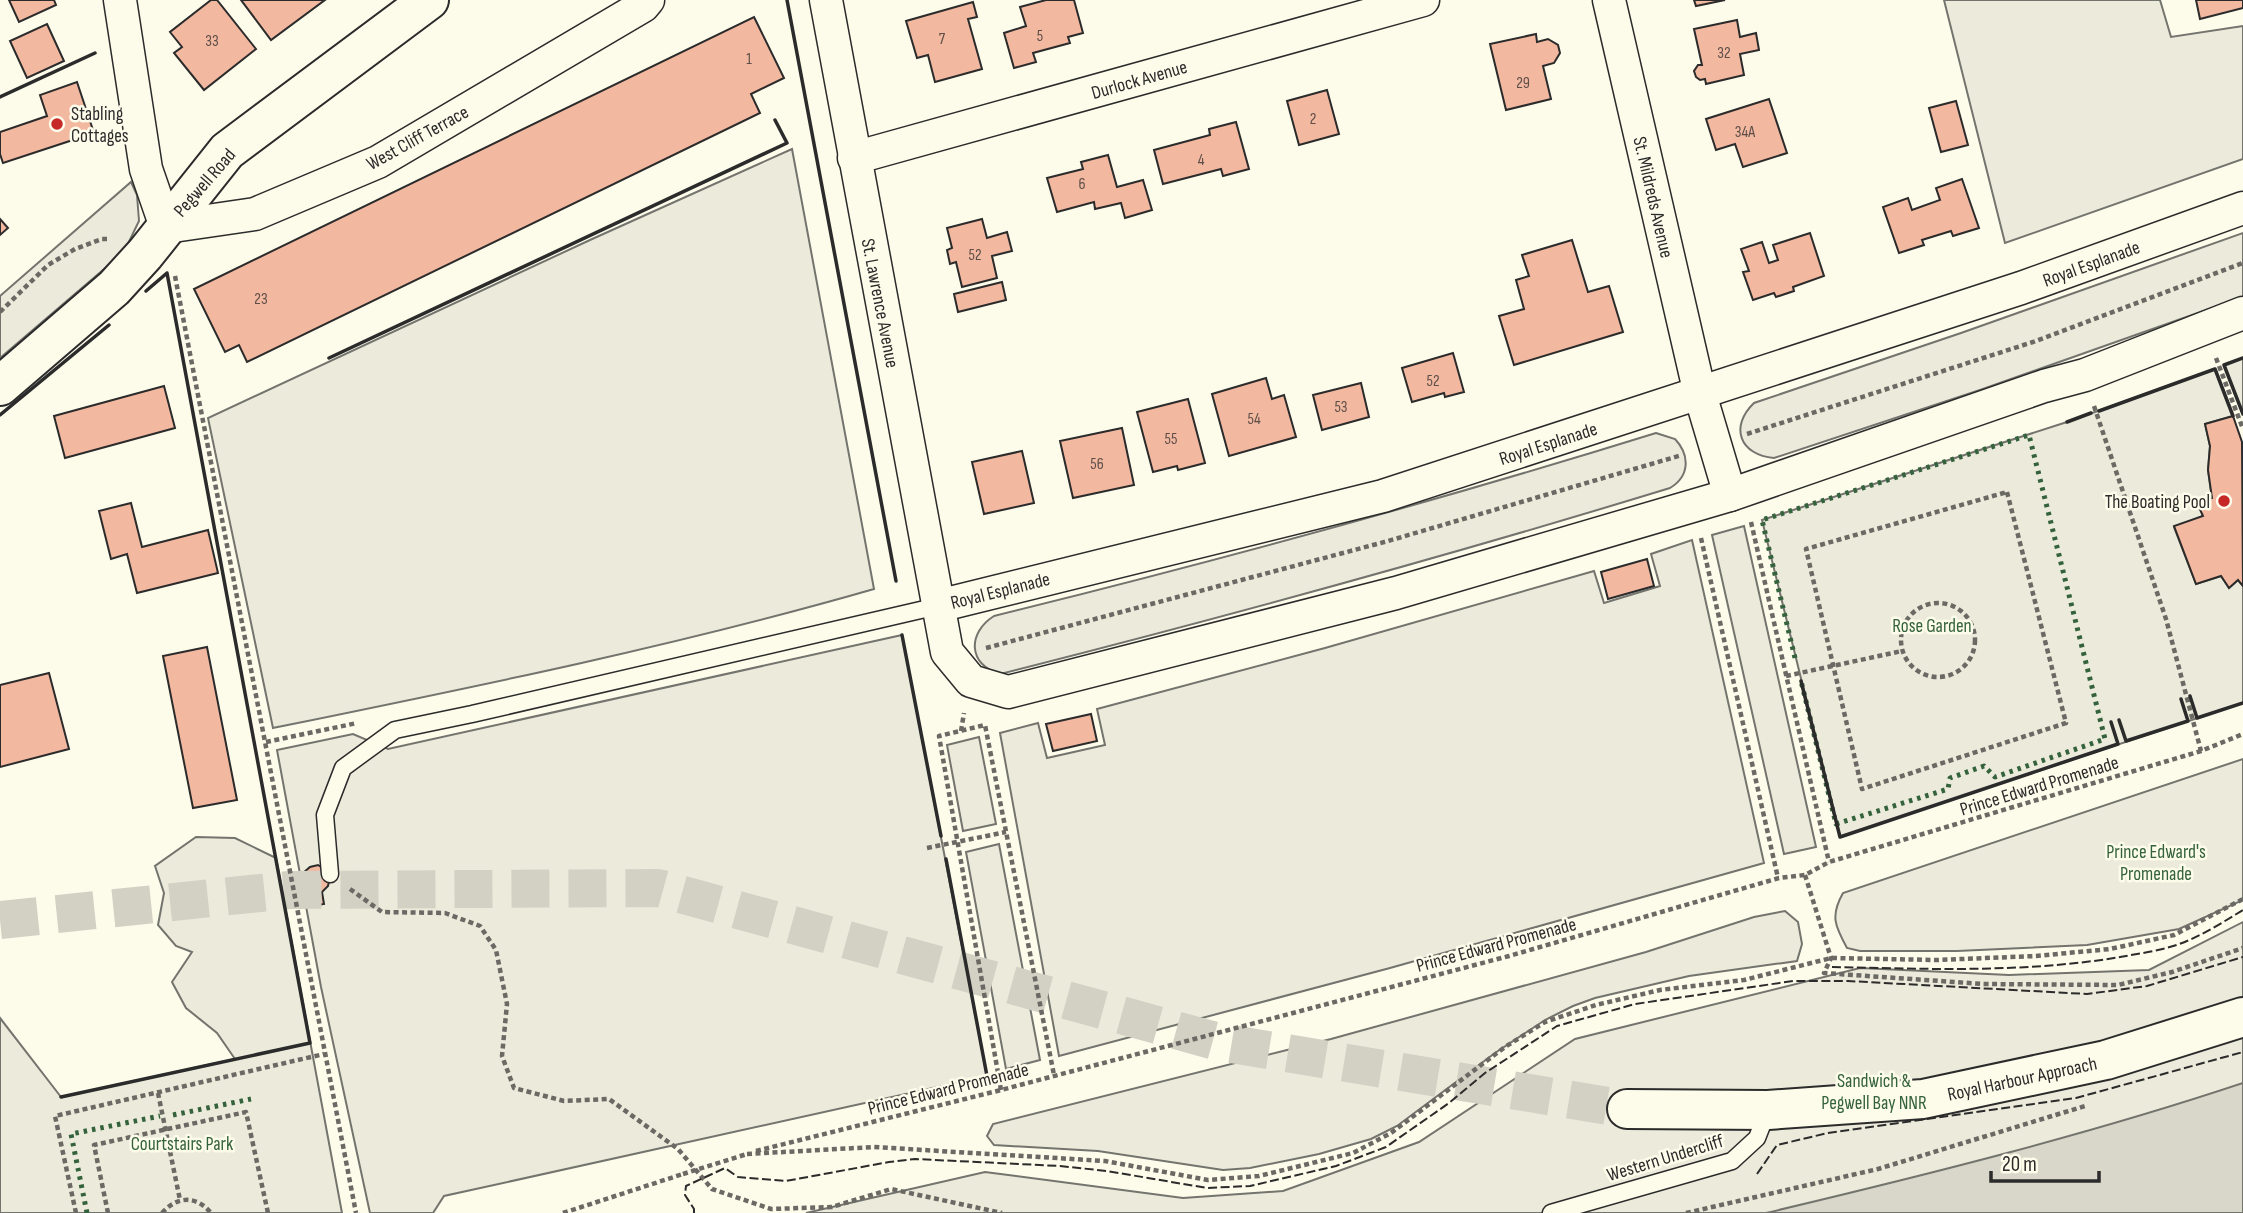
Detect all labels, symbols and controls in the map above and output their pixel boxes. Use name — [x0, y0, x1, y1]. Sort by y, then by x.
house number: 5 — [1037, 27, 1043, 46]
house number: 7 — [939, 30, 946, 49]
house number: 33 — [205, 32, 219, 51]
house number: 32 — [1717, 44, 1731, 63]
house number: 1 — [746, 50, 752, 69]
street label: Durlock Avenue — [1089, 56, 1190, 105]
house number: 29 — [1516, 74, 1530, 93]
street label: West Cliff Terrace — [363, 101, 473, 176]
place label: Stabling Cottages — [71, 103, 129, 148]
house number: 2 — [1310, 110, 1316, 129]
marker: Stabling Cottages — [49, 116, 65, 132]
house number: 34A — [1735, 123, 1755, 142]
street label: St. Mildreds Avenue — [1627, 134, 1678, 260]
street label: Pegwell Road — [169, 144, 241, 222]
house number: 4 — [1198, 151, 1205, 170]
house number: 6 — [1078, 175, 1086, 194]
street label: Royal Esplanade — [2040, 236, 2143, 293]
street label: St. Lawrence Avenue — [856, 237, 903, 370]
house number: 52 — [968, 246, 982, 265]
house number: 23 — [254, 290, 268, 309]
house number: 52 — [1426, 372, 1440, 391]
house number: 53 — [1334, 398, 1348, 417]
house number: 54 — [1247, 410, 1261, 429]
street label: Royal Esplanade — [1497, 418, 1600, 471]
house number: 55 — [1165, 430, 1177, 449]
house number: 56 — [1090, 455, 1104, 474]
place label: The Boating Pool — [2105, 491, 2210, 514]
marker: The Boating Pool — [2216, 493, 2232, 509]
street label: Royal Esplanade — [948, 568, 1052, 615]
park label: Rose Garden — [1892, 615, 1972, 638]
street label: Prince Edward Promenade — [1957, 751, 2122, 822]
park label: Prince Edward's Promenade — [2106, 841, 2206, 886]
street label: Prince Edward Promenade — [1414, 913, 1579, 978]
street label: Royal Harbour Approach — [1946, 1052, 2099, 1107]
street label: Prince Edward Promenade — [866, 1058, 1031, 1121]
park label: Sandwich & Pegwell Bay NNR — [1821, 1070, 1927, 1115]
street label: Western Undercliff — [1604, 1130, 1727, 1187]
park label: Courtstairs Park — [131, 1133, 234, 1156]
scale bar — [1991, 1140, 2100, 1184]
text: 20 m — [2002, 1152, 2037, 1177]

